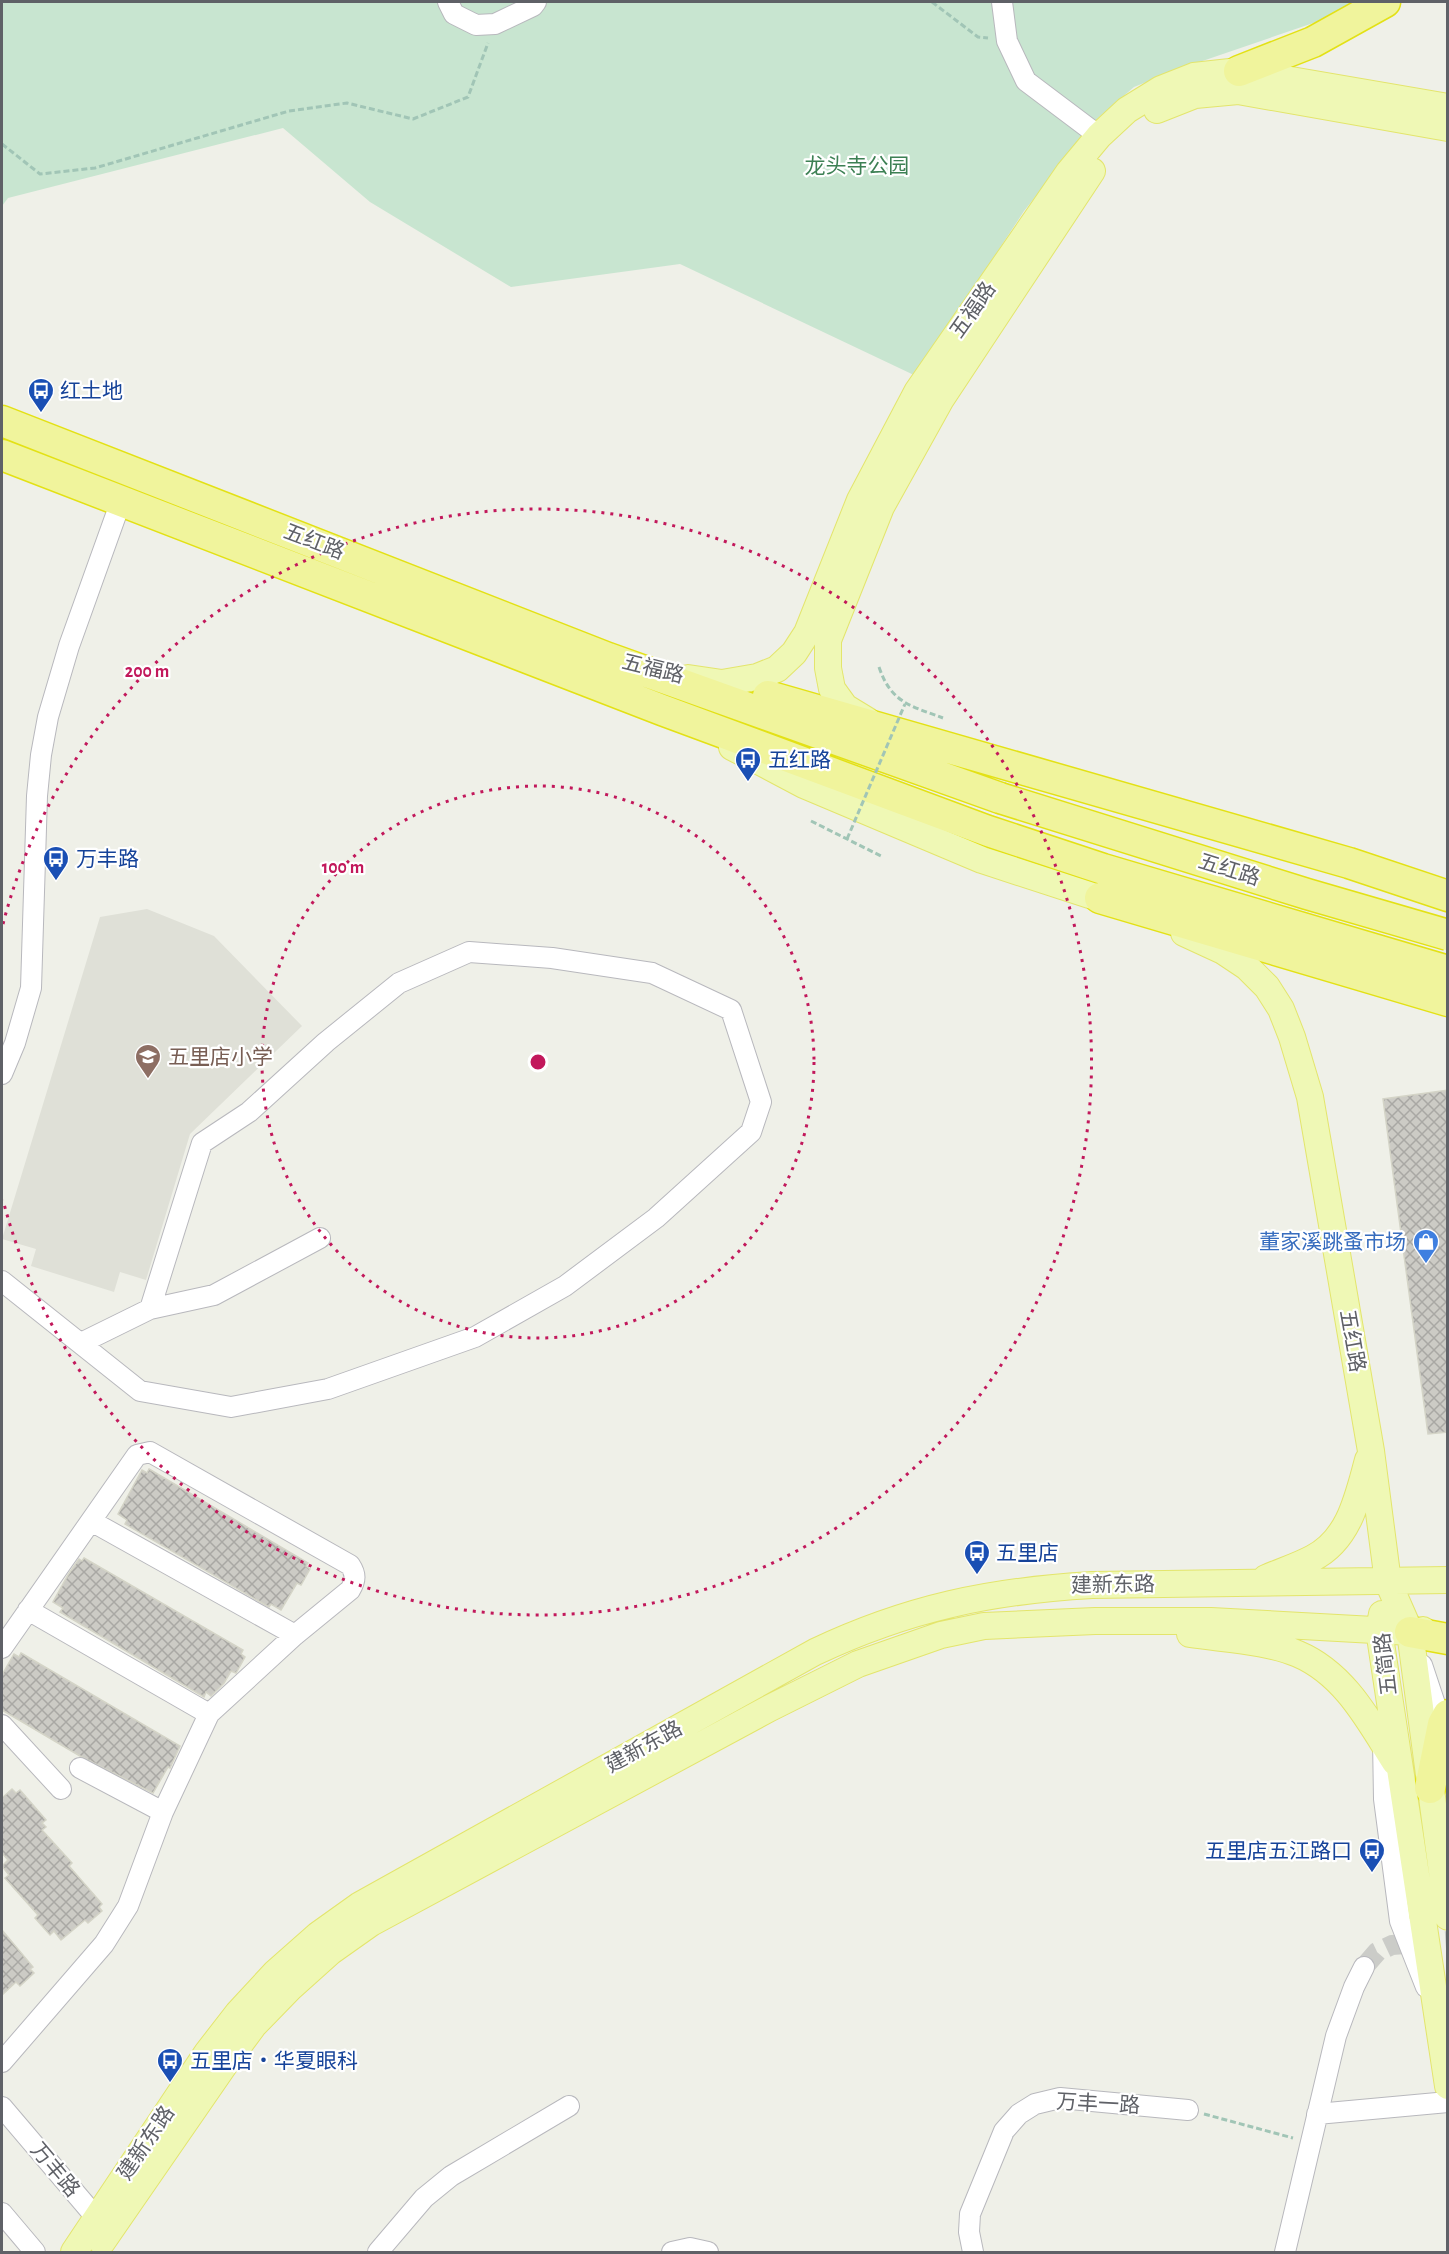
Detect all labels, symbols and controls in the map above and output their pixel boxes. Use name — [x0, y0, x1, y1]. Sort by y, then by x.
park label: 龙头寺公园 — [805, 155, 910, 177]
street label: 五福路 — [946, 278, 1000, 342]
bus stop icon: 红土地 — [26, 376, 56, 414]
place label: 红土地 — [60, 380, 123, 402]
street label: 五红路 — [281, 520, 348, 563]
street label: 五福路 — [620, 650, 686, 687]
text: 200 m — [125, 663, 169, 681]
bus stop icon: 五红路 — [733, 745, 763, 783]
place label: 五红路 — [768, 749, 831, 771]
bus stop icon: 万丰路 — [41, 844, 71, 882]
place label: 万丰路 — [76, 848, 139, 870]
street label: 五红路 — [1196, 850, 1262, 889]
text: 100 m — [322, 859, 364, 877]
school or university icon: 五里店小学 — [133, 1042, 163, 1080]
place label: 五里店小学 — [168, 1046, 273, 1068]
centre of rings — [528, 1052, 548, 1072]
shop icon: 董家溪跳蚤市场 — [1411, 1227, 1441, 1265]
place label: 董家溪跳蚤市场 — [1259, 1231, 1406, 1253]
street label: 五红路 — [1336, 1308, 1369, 1374]
bus stop icon: 五里店 — [962, 1538, 992, 1576]
place label: 五里店 — [996, 1542, 1059, 1564]
street label: 建新东路 — [1071, 1573, 1155, 1596]
street label: 五简路 — [1371, 1631, 1400, 1697]
street label: 建新东路 — [602, 1717, 686, 1777]
bus stop icon: 五里店五江路口 — [1357, 1836, 1387, 1874]
place label: 五里店五江路口 — [1205, 1840, 1352, 1862]
bus stop icon: 五里店‧华夏眼科 — [155, 2046, 185, 2084]
place label: 五里店‧华夏眼科 — [190, 2050, 358, 2072]
street label: 万丰一路 — [1056, 2090, 1141, 2117]
street label: 建新东路 — [113, 2102, 178, 2184]
street label: 万丰路 — [27, 2138, 84, 2201]

